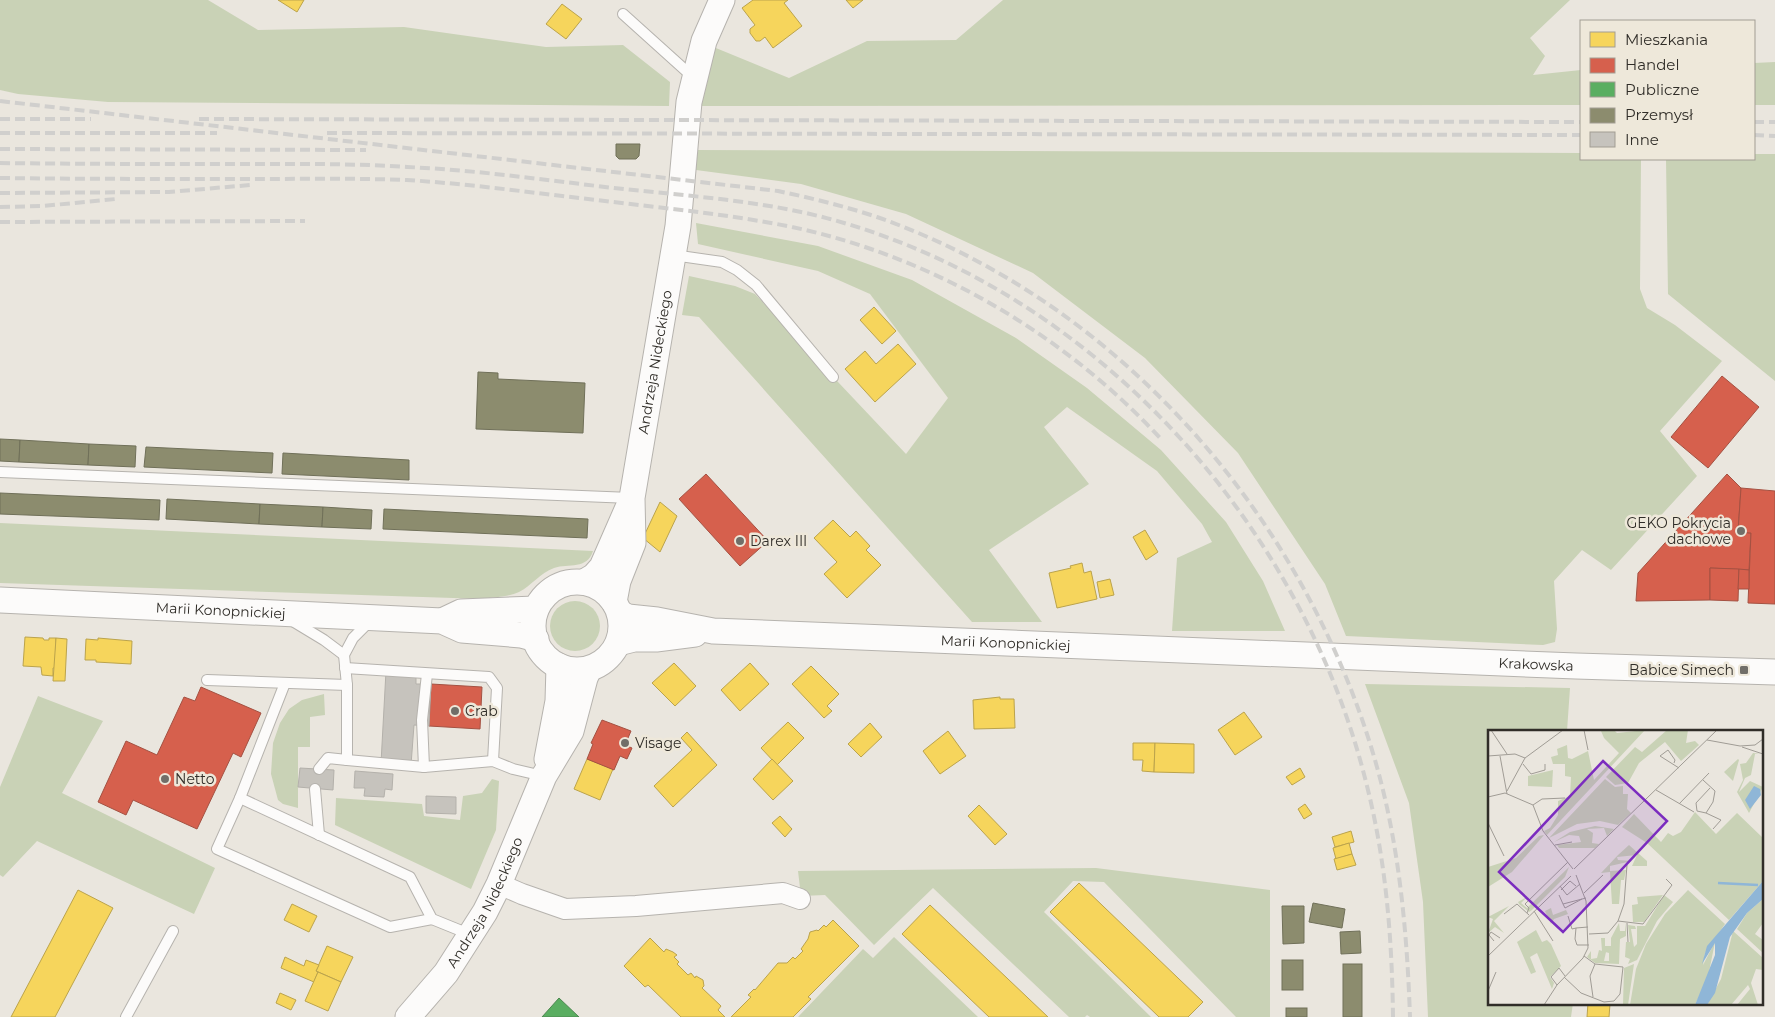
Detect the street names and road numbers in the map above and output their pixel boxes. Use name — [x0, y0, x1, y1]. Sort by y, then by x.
street label: Andrzeja Nideckiego — [634, 289, 676, 436]
street label: Marii Konopnickiej — [155, 598, 286, 623]
street label: Marii Konopnickiej — [940, 631, 1071, 654]
street label: Krakowska — [1498, 654, 1574, 675]
street label: Andrzeja Nideckiego — [443, 834, 527, 971]

